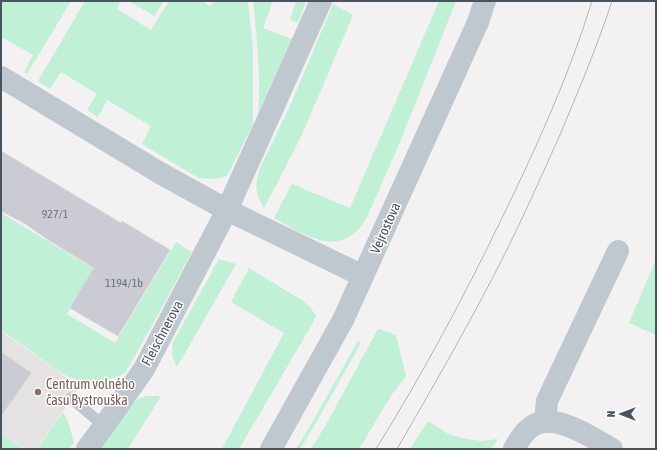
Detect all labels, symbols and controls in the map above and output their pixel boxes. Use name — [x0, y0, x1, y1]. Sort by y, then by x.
street label: Vejrostova — [367, 200, 403, 256]
house number: 927/1 — [42, 207, 69, 221]
house number: 1194/1b — [105, 276, 143, 290]
street label: Fleischnerova — [138, 298, 186, 368]
place label: Centrum volného času Bystrouška — [46, 376, 135, 408]
marker: Centrum volného času Bystrouška — [33, 387, 43, 397]
north arrow — [601, 394, 641, 434]
text: N — [605, 411, 617, 417]

